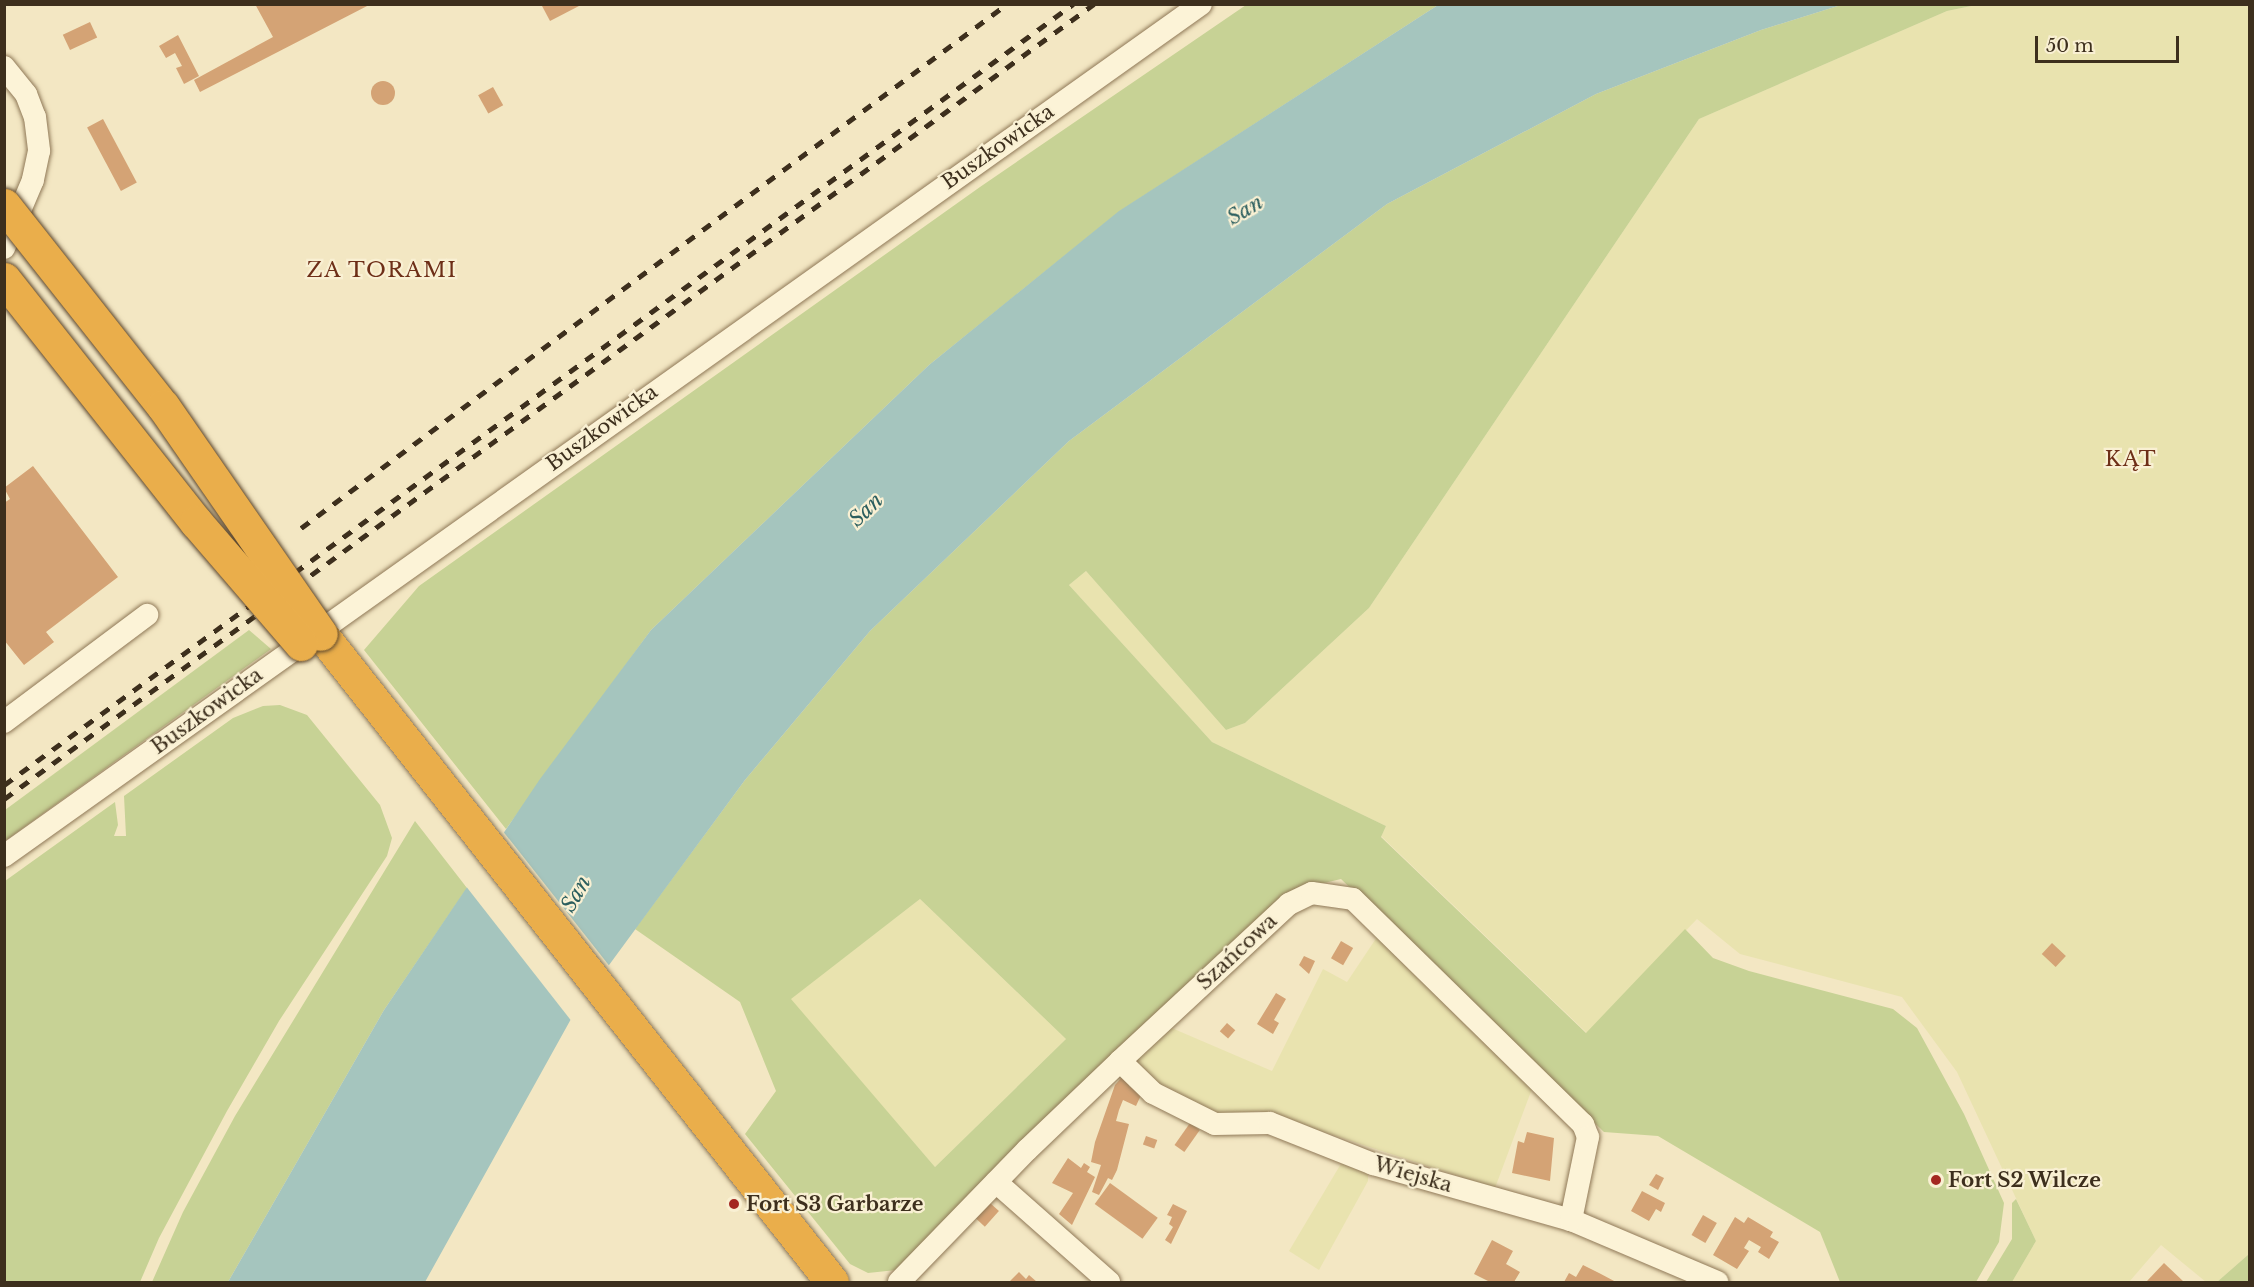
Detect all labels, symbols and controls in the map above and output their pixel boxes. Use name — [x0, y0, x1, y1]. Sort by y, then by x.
scale bar — [2038, 24, 2182, 62]
text: 50 m — [2046, 35, 2094, 57]
street label: Buszkowicka — [937, 100, 1059, 194]
water label: San — [1222, 190, 1268, 230]
district label: ZA TORAMI — [306, 257, 458, 283]
street label: Buszkowicka — [542, 380, 662, 476]
district label: KĄT — [2105, 446, 2157, 472]
water label: San — [844, 488, 888, 532]
street label: Buszkowicka — [147, 663, 267, 759]
water label: San — [556, 871, 596, 917]
street label: Szańcowa — [1192, 909, 1282, 995]
street label: Wiejska — [1371, 1152, 1455, 1198]
place label: Fort S2 Wilcze — [1948, 1168, 2102, 1192]
marker: Fort S2 Wilcze — [1929, 1173, 1943, 1187]
place label: Fort S3 Garbarze — [746, 1192, 923, 1216]
marker: Fort S3 Garbarze — [727, 1197, 741, 1211]

